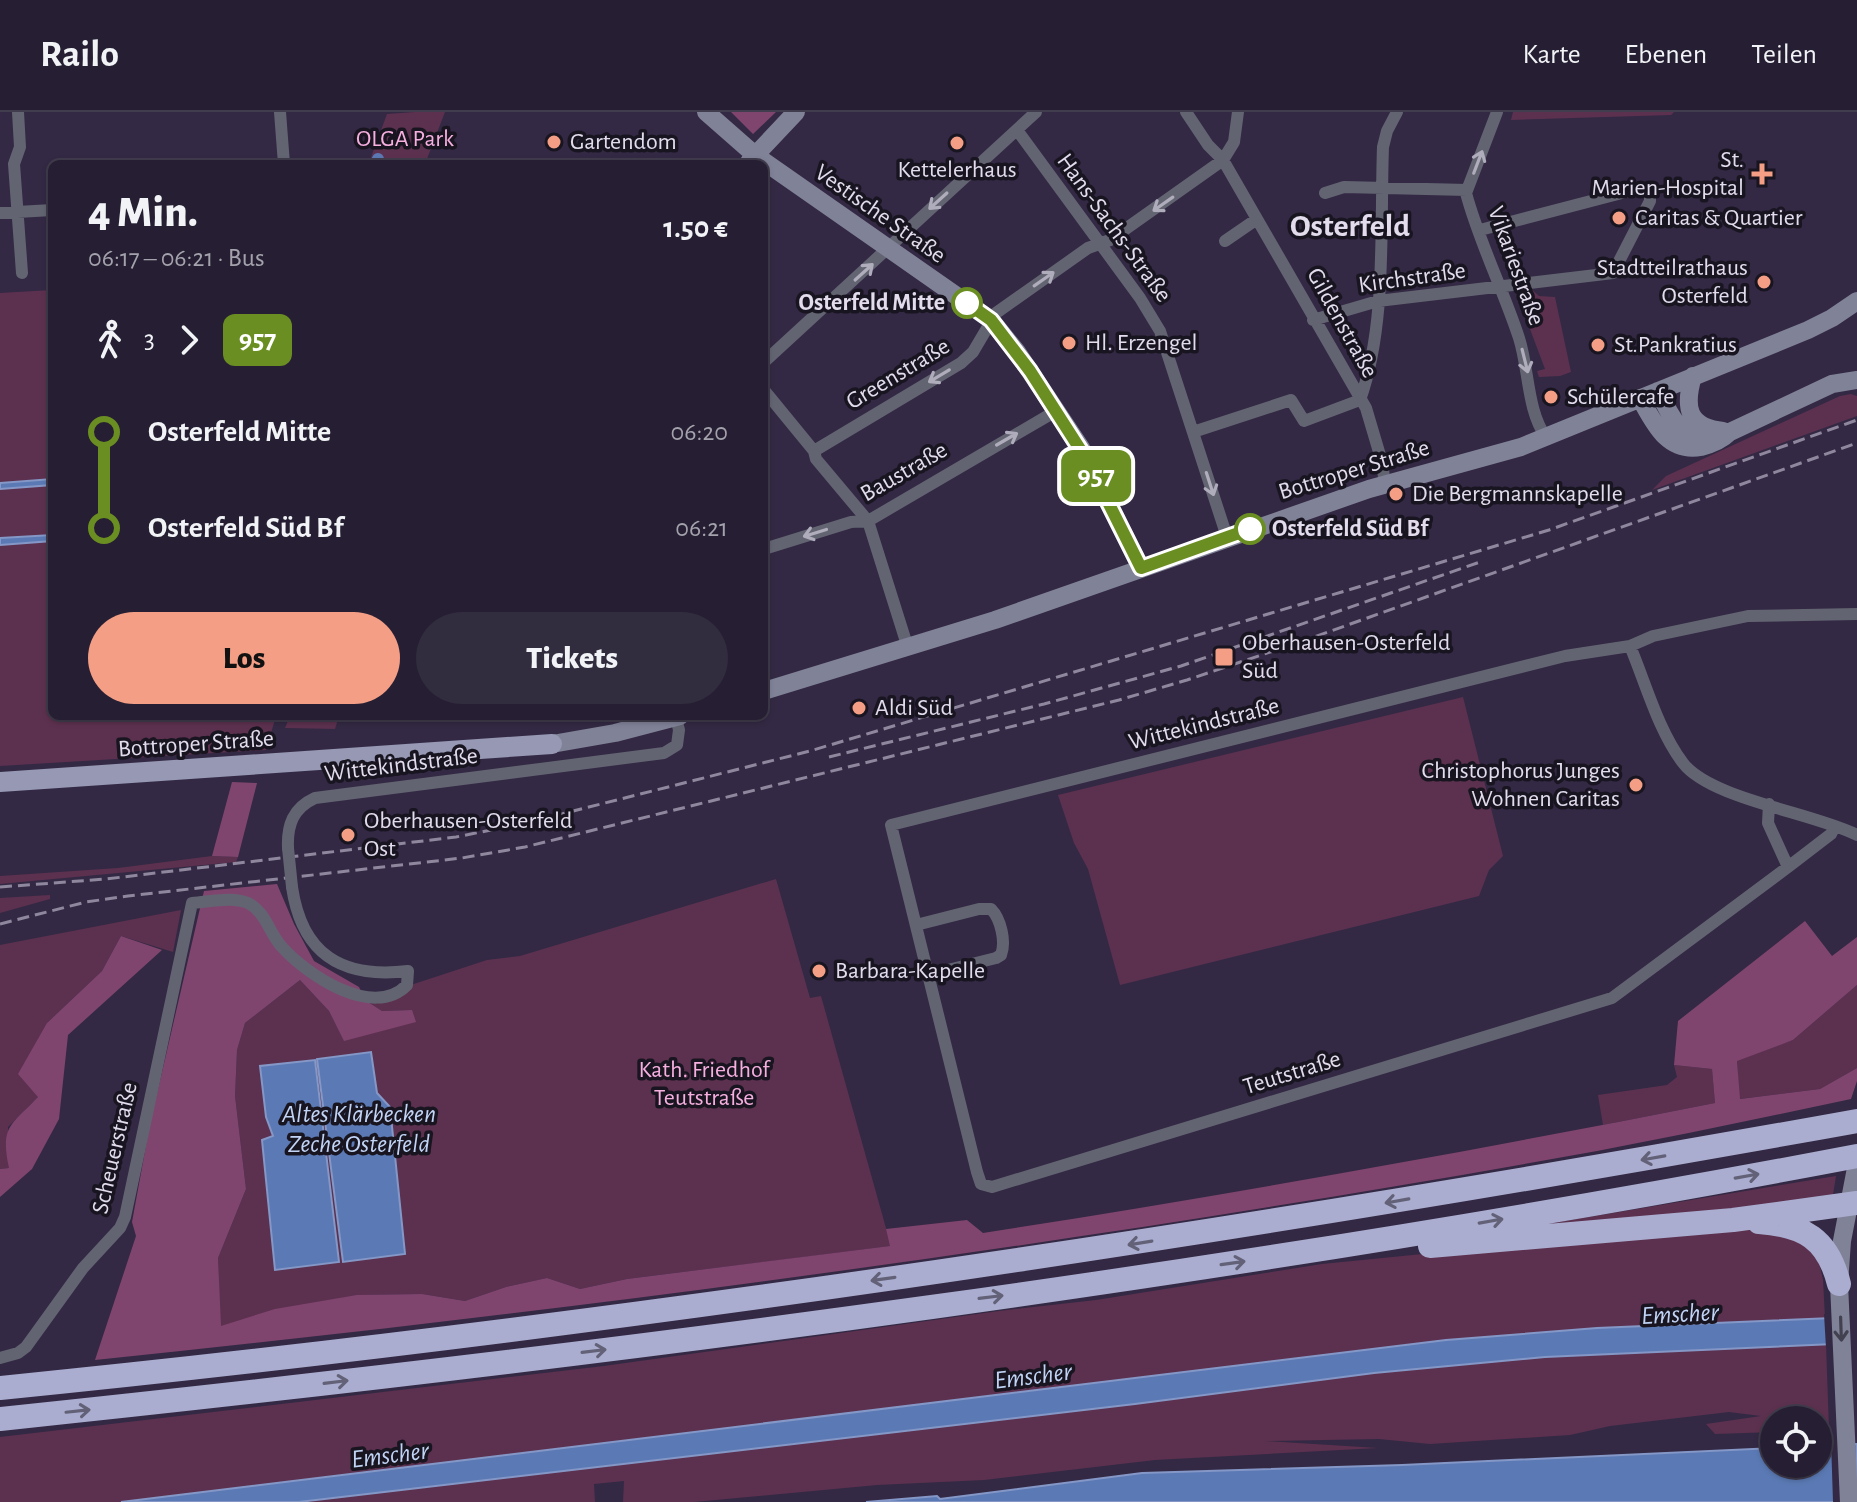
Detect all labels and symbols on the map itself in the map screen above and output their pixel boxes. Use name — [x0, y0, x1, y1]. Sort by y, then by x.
park label: OLGA Park — [356, 127, 454, 151]
place label: Gartendom — [570, 130, 677, 154]
marker: Gartendom — [545, 133, 563, 151]
marker: Kettelerhaus — [948, 134, 966, 152]
place label: St. Marien-Hospital — [1592, 148, 1744, 200]
street label: Hans-Sachs-Straße — [1052, 149, 1176, 307]
one-way arrow — [1472, 150, 1486, 175]
place label: Kettelerhaus — [897, 158, 1017, 182]
street label: Vestische Straße — [810, 160, 950, 268]
marker: St. Marien-Hospital — [1751, 163, 1773, 185]
one-way arrow — [929, 192, 949, 210]
one-way arrow — [1152, 196, 1174, 212]
street label: Vikariestraße — [1483, 203, 1549, 329]
place label: Caritas & Quartier — [1635, 206, 1803, 230]
marker: Caritas & Quartier — [1610, 209, 1628, 227]
district label: Osterfeld — [1290, 210, 1410, 242]
place label: Stadtteilrathaus Osterfeld — [1597, 256, 1748, 308]
street label: Kirchstraße — [1357, 259, 1467, 297]
one-way arrow — [853, 263, 873, 281]
street label: Gildenstraße — [1302, 264, 1382, 382]
one-way arrow — [1032, 271, 1054, 287]
marker: Stadtteilrathaus Osterfeld — [1755, 273, 1773, 291]
marker: Osterfeld Mitte — [952, 288, 982, 318]
place label: Osterfeld Mitte — [799, 291, 945, 315]
place label: Hl. Erzengel — [1085, 331, 1198, 355]
place label: St.Pankratius — [1614, 333, 1737, 357]
street label: Greenstraße — [842, 334, 954, 414]
marker: Hl. Erzengel — [1060, 334, 1078, 352]
marker: St.Pankratius — [1589, 336, 1607, 354]
one-way arrow — [1518, 348, 1533, 374]
one-way arrow — [928, 368, 951, 384]
place label: Schülercafe — [1567, 385, 1674, 409]
marker: Schülercafe — [1542, 388, 1560, 406]
one-way arrow — [995, 431, 1018, 447]
street label: Bottroper Straße — [1276, 436, 1432, 504]
street label: Baustraße — [857, 438, 951, 506]
line badge: 957 — [1050, 450, 1142, 502]
one-way arrow — [1204, 472, 1219, 497]
place label: Die Bergmannskapelle — [1412, 482, 1623, 506]
marker: Die Bergmannskapelle — [1387, 485, 1405, 503]
marker: Osterfeld Süd Bf — [1235, 514, 1265, 544]
place label: Osterfeld Süd Bf — [1272, 517, 1430, 541]
one-way arrow — [803, 526, 829, 541]
place label: Oberhausen-Osterfeld Süd — [1242, 631, 1450, 683]
marker: Oberhausen-Osterfeld Süd — [1213, 646, 1235, 668]
street label: Wittekindstraße — [1126, 694, 1282, 754]
place label: Aldi Süd — [875, 696, 953, 720]
marker: Aldi Süd — [850, 699, 868, 717]
street label: Bottroper Straße — [117, 727, 275, 761]
street label: Wittekindstraße — [323, 744, 479, 786]
place label: Christophorus Junges Wohnen Caritas — [1421, 759, 1620, 811]
marker: Christophorus Junges Wohnen Caritas — [1627, 776, 1645, 794]
place label: Oberhausen-Osterfeld Ost — [364, 809, 572, 861]
marker: Oberhausen-Osterfeld Ost — [339, 826, 357, 844]
place label: Barbara-Kapelle — [835, 959, 985, 983]
marker: Barbara-Kapelle — [810, 962, 828, 980]
street label: Teutstraße — [1240, 1047, 1344, 1099]
park label: Kath. Friedhof Teutstraße — [638, 1058, 771, 1110]
street label: Scheuerstraße — [88, 1080, 142, 1216]
water label: Altes Klärbecken Zeche Osterfeld — [281, 1101, 436, 1157]
one-way arrow — [1641, 1151, 1667, 1166]
one-way arrow — [1733, 1167, 1759, 1182]
one-way arrow — [1385, 1194, 1410, 1209]
one-way arrow — [1478, 1213, 1503, 1228]
one-way arrow — [1128, 1236, 1154, 1251]
one-way arrow — [1220, 1255, 1245, 1270]
one-way arrow — [871, 1272, 896, 1287]
one-way arrow — [977, 1290, 1003, 1305]
water label: Emscher — [1640, 1299, 1721, 1329]
one-way arrow — [1834, 1315, 1849, 1342]
one-way arrow — [581, 1343, 606, 1358]
water label: Emscher — [993, 1358, 1075, 1394]
one-way arrow — [323, 1374, 348, 1389]
one-way arrow — [64, 1403, 90, 1418]
water label: Emscher — [350, 1437, 432, 1473]

